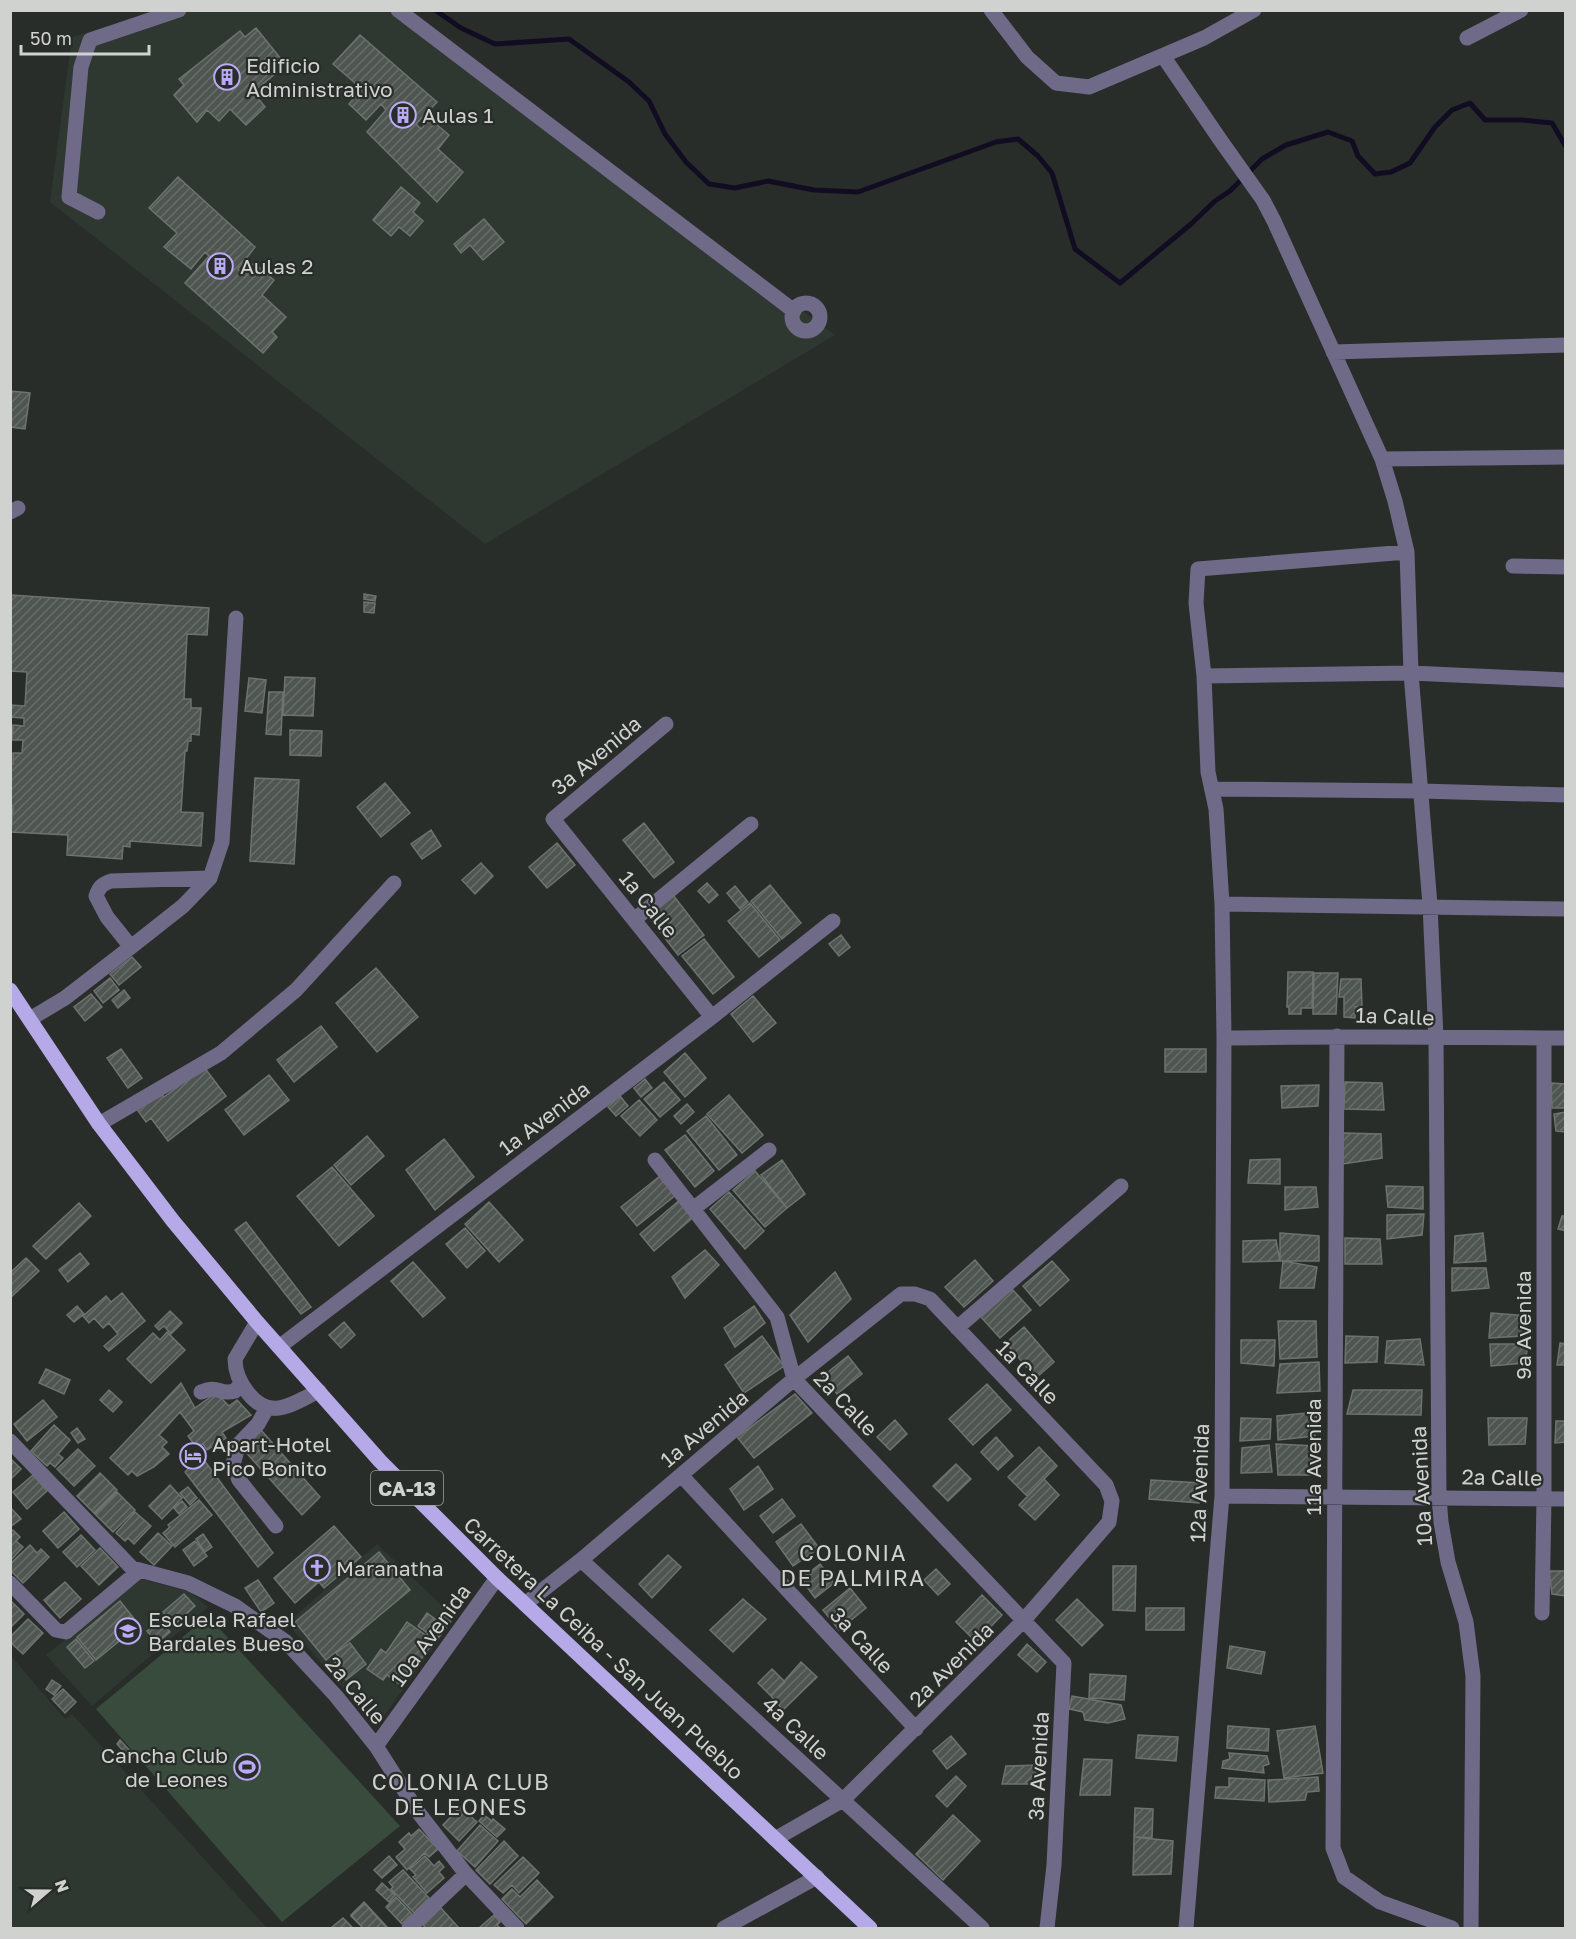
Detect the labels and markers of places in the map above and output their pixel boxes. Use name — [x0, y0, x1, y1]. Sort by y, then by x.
place label: Edificio Administrativo — [246, 52, 393, 102]
building icon: Edificio Administrativo — [212, 62, 242, 92]
building icon: Aulas 1 — [388, 100, 418, 130]
place label: Aulas 1 — [422, 102, 494, 128]
building icon: Aulas 2 — [205, 251, 235, 281]
place label: Aulas 2 — [240, 253, 314, 279]
place label: Apart-Hotel Pico Bonito — [212, 1431, 331, 1481]
hotel icon: Apart-Hotel Pico Bonito — [178, 1441, 208, 1471]
church icon: Maranatha — [302, 1553, 332, 1583]
place label: Maranatha — [336, 1555, 444, 1581]
place label: Escuela Rafael Bardales Bueso — [148, 1606, 304, 1656]
school or university icon: Escuela Rafael Bardales Bueso — [113, 1616, 143, 1646]
place label: Cancha Club de Leones — [101, 1742, 228, 1792]
sports icon: Cancha Club de Leones — [232, 1752, 262, 1782]

